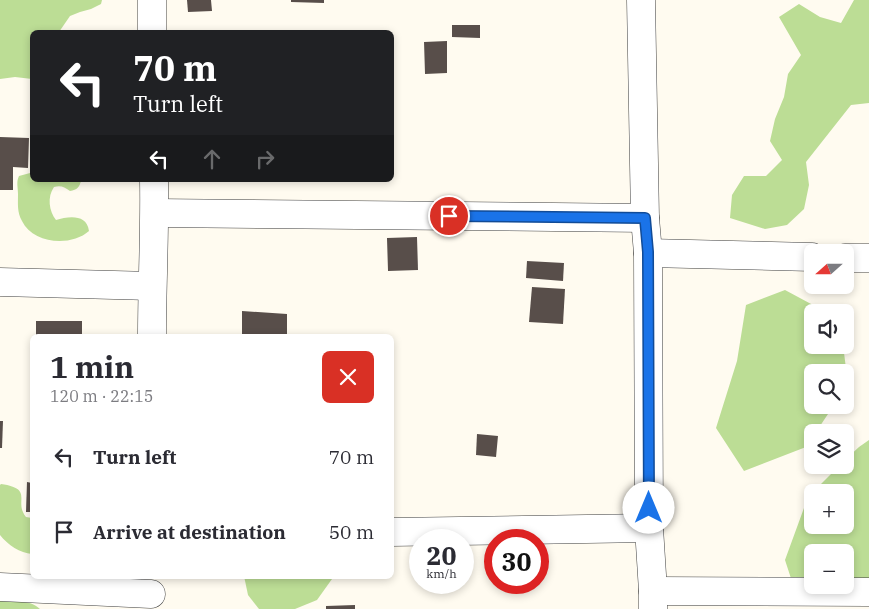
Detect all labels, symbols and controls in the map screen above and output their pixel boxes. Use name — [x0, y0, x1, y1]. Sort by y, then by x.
text: 70 m — [133, 45, 217, 91]
icon: left — [50, 50, 115, 115]
text: Turn left — [133, 89, 223, 118]
icon: left — [145, 145, 173, 173]
icon: ahead — [198, 145, 226, 173]
icon: right — [251, 145, 279, 173]
pin — [428, 195, 470, 237]
icon: arrive — [435, 202, 463, 230]
north arrow — [804, 244, 854, 294]
map controls — [804, 244, 854, 594]
button: sound — [804, 304, 854, 354]
text: 1 min — [50, 347, 134, 386]
button: close — [322, 351, 374, 403]
button: search — [804, 364, 854, 414]
text: 120 m · 22:15 — [50, 386, 153, 406]
button: layers — [804, 424, 854, 474]
icon: left — [50, 443, 78, 471]
text: Turn left — [93, 445, 176, 469]
text: 70 m — [329, 445, 374, 469]
position arrow — [622, 481, 674, 533]
button: + — [804, 484, 854, 534]
icon: arrive — [50, 518, 78, 546]
text: Arrive at destination — [93, 520, 286, 544]
text: 50 m — [329, 520, 374, 544]
speed limit sign: 30 — [484, 529, 549, 594]
text: 20 — [426, 539, 457, 572]
button: − — [804, 544, 854, 594]
text: km/h — [426, 566, 457, 581]

